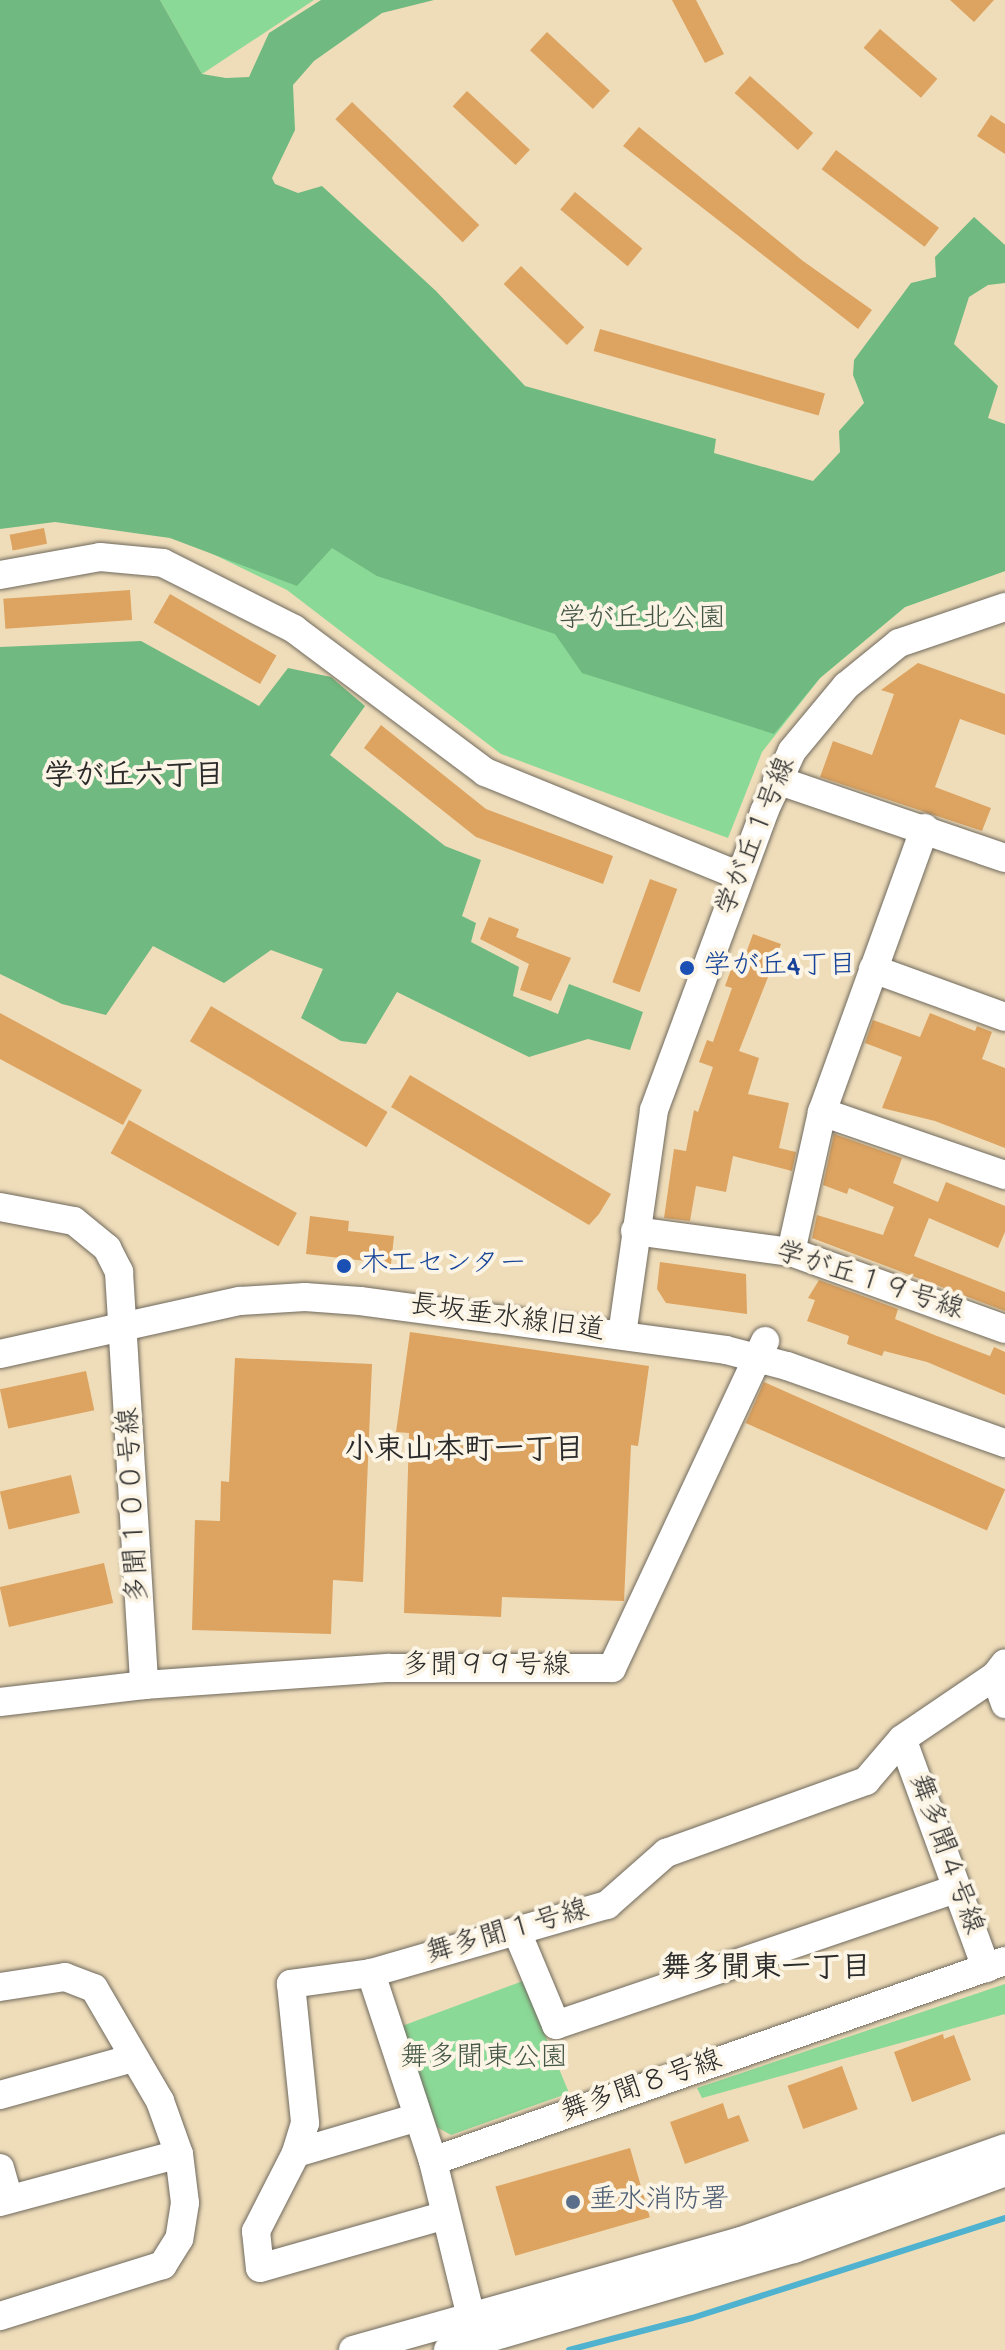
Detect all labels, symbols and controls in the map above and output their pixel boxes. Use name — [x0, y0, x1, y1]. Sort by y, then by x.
park label: 学が丘北公園 — [558, 604, 726, 638]
street label: 学が丘１号線 — [711, 753, 805, 921]
district label: 学が丘六丁目 — [44, 761, 224, 797]
place label: 学が丘4丁目 — [703, 951, 856, 985]
marker: 学が丘4丁目 — [678, 959, 696, 977]
street label: 学が丘１９号線 — [771, 1237, 967, 1329]
place label: 木工センター — [360, 1249, 528, 1283]
marker: 木工センター — [335, 1257, 353, 1275]
street label: 長坂垂水線旧道 — [408, 1290, 606, 1350]
street label: 多聞１００号線 — [114, 1406, 158, 1604]
district label: 小束山本町一丁目 — [344, 1435, 584, 1471]
street label: 多聞９９号線 — [402, 1651, 570, 1685]
street label: 舞多聞４号線 — [899, 1770, 989, 1940]
street label: 舞多聞１号線 — [423, 1895, 593, 1973]
district label: 舞多聞東一丁目 — [661, 1953, 871, 1989]
park label: 舞多聞東公園 — [400, 2043, 568, 2077]
street label: 舞多聞８号線 — [557, 2045, 727, 2131]
place label: 垂水消防署 — [589, 2185, 729, 2219]
marker: 垂水消防署 — [564, 2193, 582, 2211]

